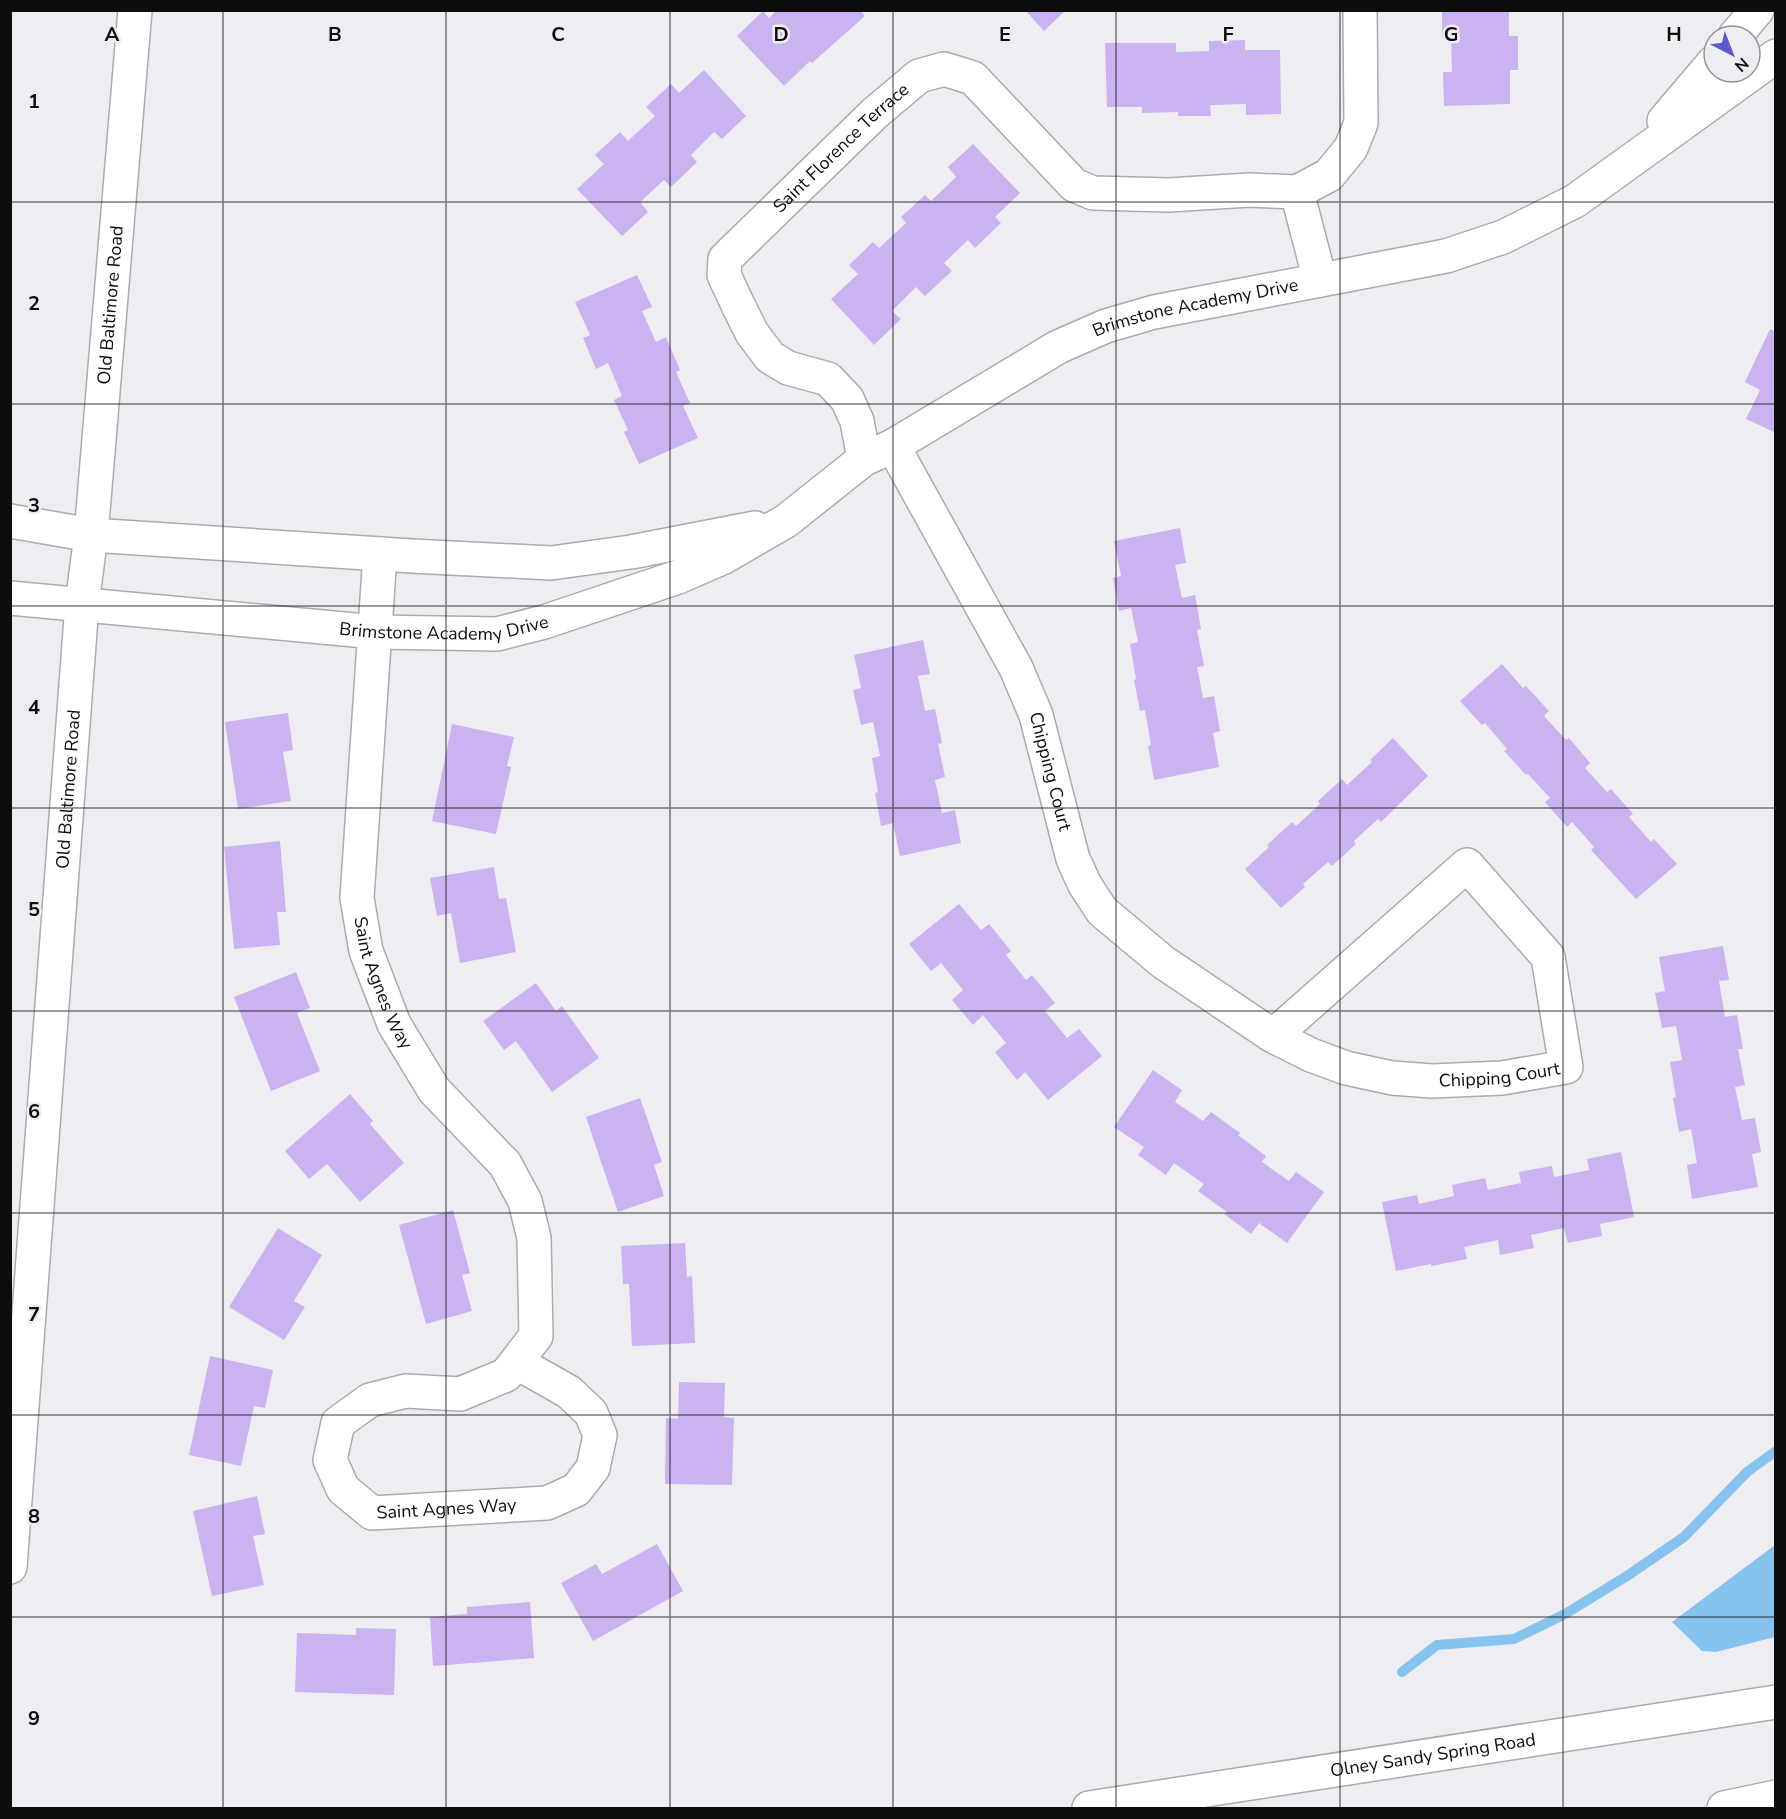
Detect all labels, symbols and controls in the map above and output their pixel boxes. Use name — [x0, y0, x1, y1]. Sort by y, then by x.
text: A — [105, 21, 120, 48]
text: B — [328, 21, 342, 48]
text: C — [551, 21, 565, 48]
text: D — [773, 21, 789, 48]
text: E — [999, 21, 1011, 48]
text: F — [1222, 21, 1234, 48]
text: G — [1444, 21, 1458, 48]
text: H — [1666, 21, 1682, 48]
north arrow — [1702, 24, 1762, 84]
text: N — [1730, 52, 1753, 77]
street label: Saint Florence Terrace — [768, 78, 914, 218]
text: 1 — [28, 88, 40, 115]
street label: Old Baltimore Road — [92, 225, 129, 386]
street label: Brimstone Academy Drive — [1089, 273, 1300, 342]
text: 2 — [28, 290, 40, 317]
text: 3 — [28, 492, 40, 519]
street label: Brimstone Academy Drive — [338, 609, 551, 647]
text: 4 — [28, 694, 40, 721]
street label: Old Baltimore Road — [50, 709, 86, 870]
street label: Chipping Court — [1024, 709, 1077, 834]
text: 5 — [28, 896, 40, 923]
street label: Saint Agnes Way — [348, 915, 419, 1054]
street label: Chipping Court — [1438, 1056, 1562, 1093]
text: 6 — [28, 1098, 40, 1125]
text: 7 — [28, 1301, 40, 1328]
street label: Saint Agnes Way — [376, 1493, 518, 1525]
text: 8 — [28, 1503, 40, 1530]
text: 9 — [28, 1705, 40, 1732]
street label: Olney Sandy Spring Road — [1329, 1727, 1537, 1783]

